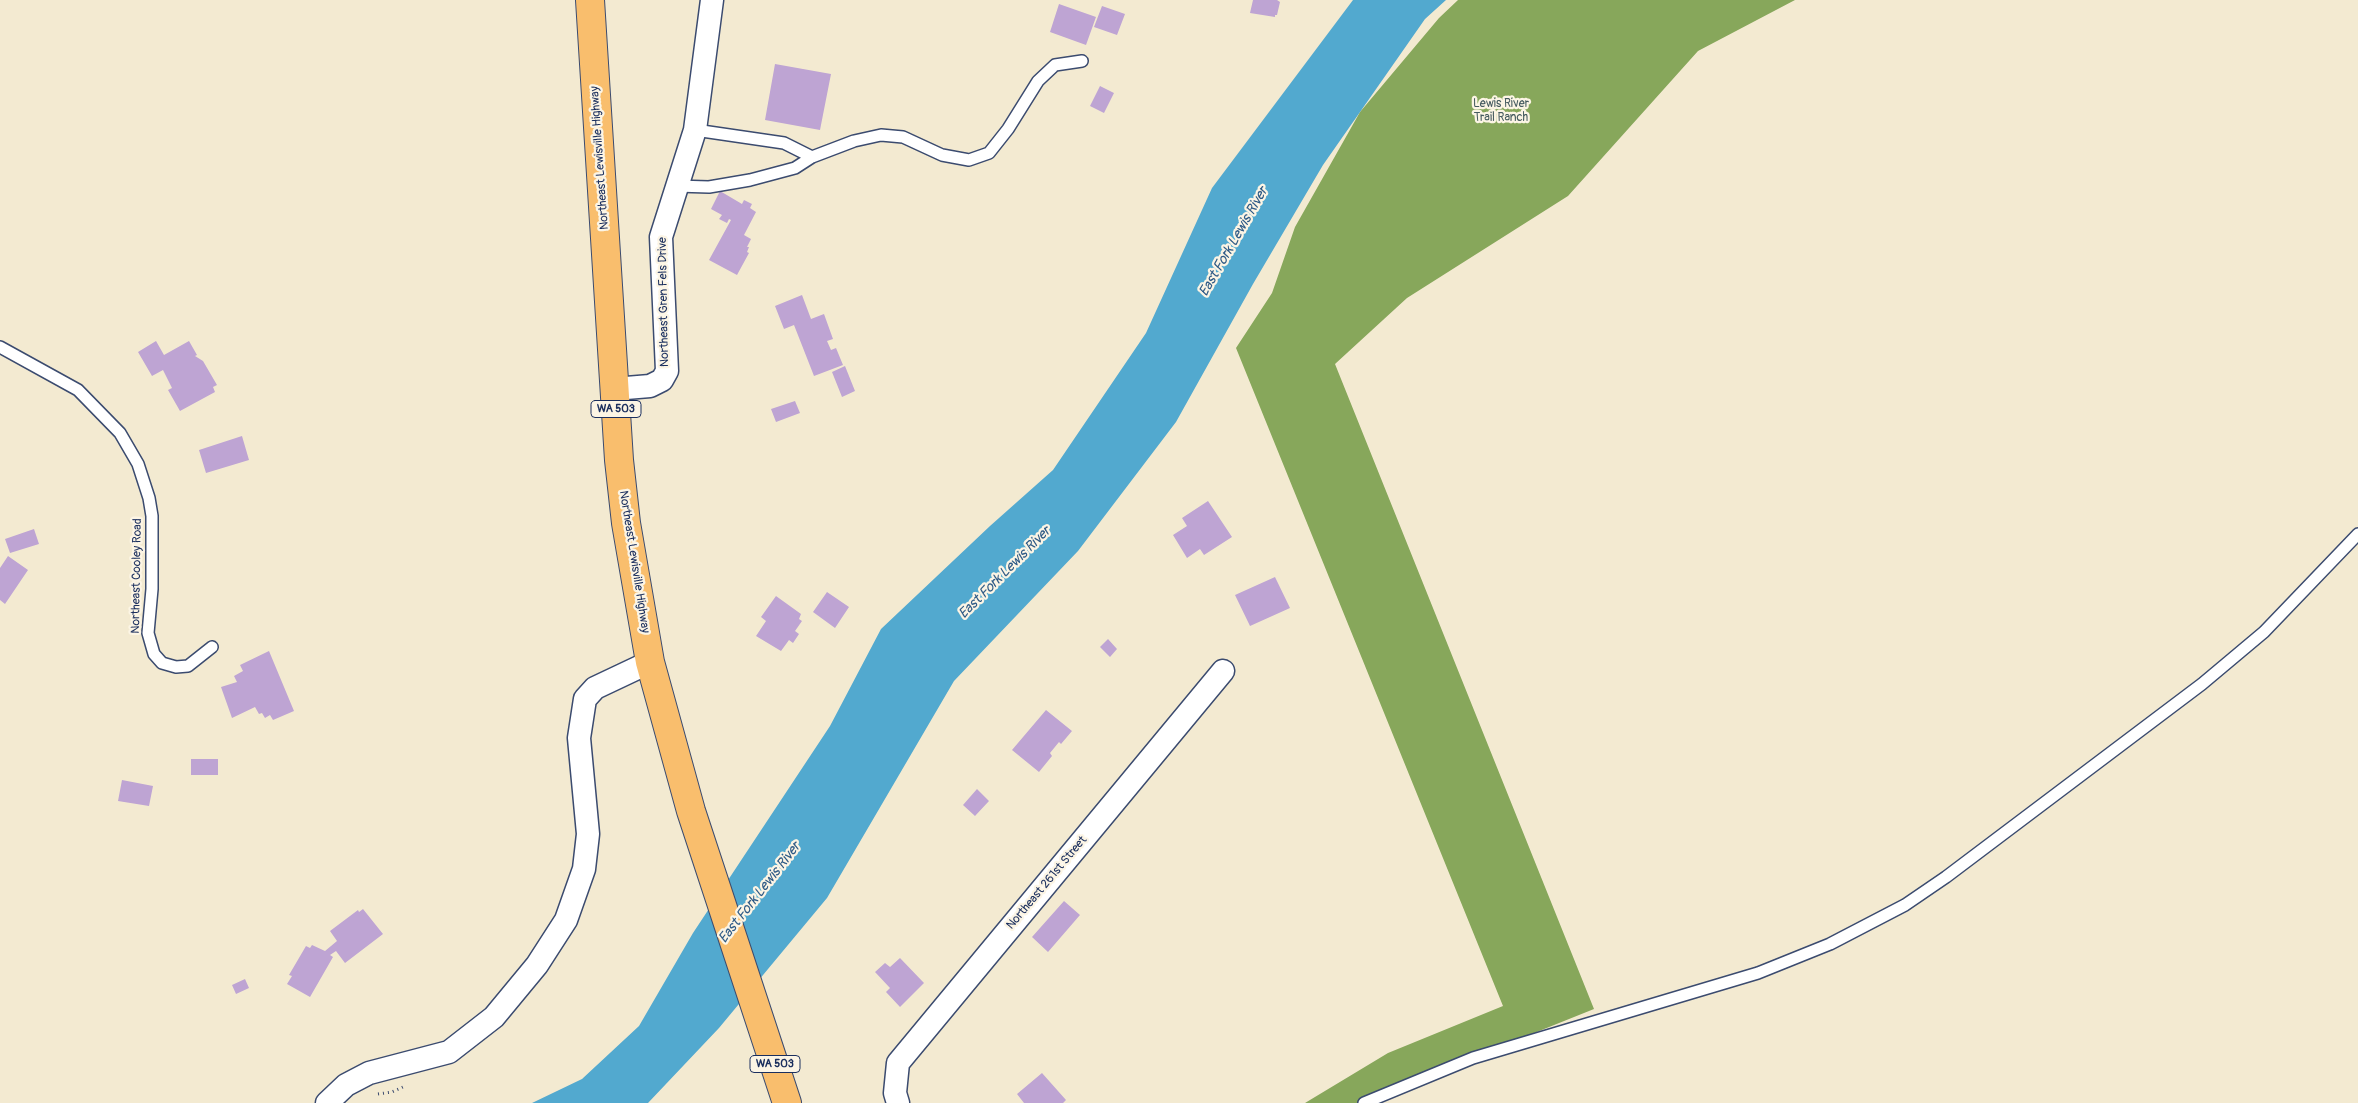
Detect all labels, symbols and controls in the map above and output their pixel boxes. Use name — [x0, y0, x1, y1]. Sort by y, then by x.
street label: Northeast Lewisville Highway — [588, 86, 612, 230]
park label: Lewis River Trail Ranch — [1473, 97, 1529, 125]
water label: East Fork Lewis River — [1196, 184, 1272, 300]
street label: Northeast Gren Fels Drive — [656, 237, 672, 367]
road number: WA 503 — [591, 400, 641, 418]
street label: Northeast Lewisville Highway — [616, 490, 652, 634]
street label: Northeast Cooley Road — [129, 518, 145, 634]
water label: East Fork Lewis River — [956, 524, 1054, 622]
street label: Northeast 261st Street — [1004, 833, 1090, 933]
water label: East Fork Lewis River — [715, 839, 805, 947]
road number: WA 503 — [750, 1056, 800, 1072]

